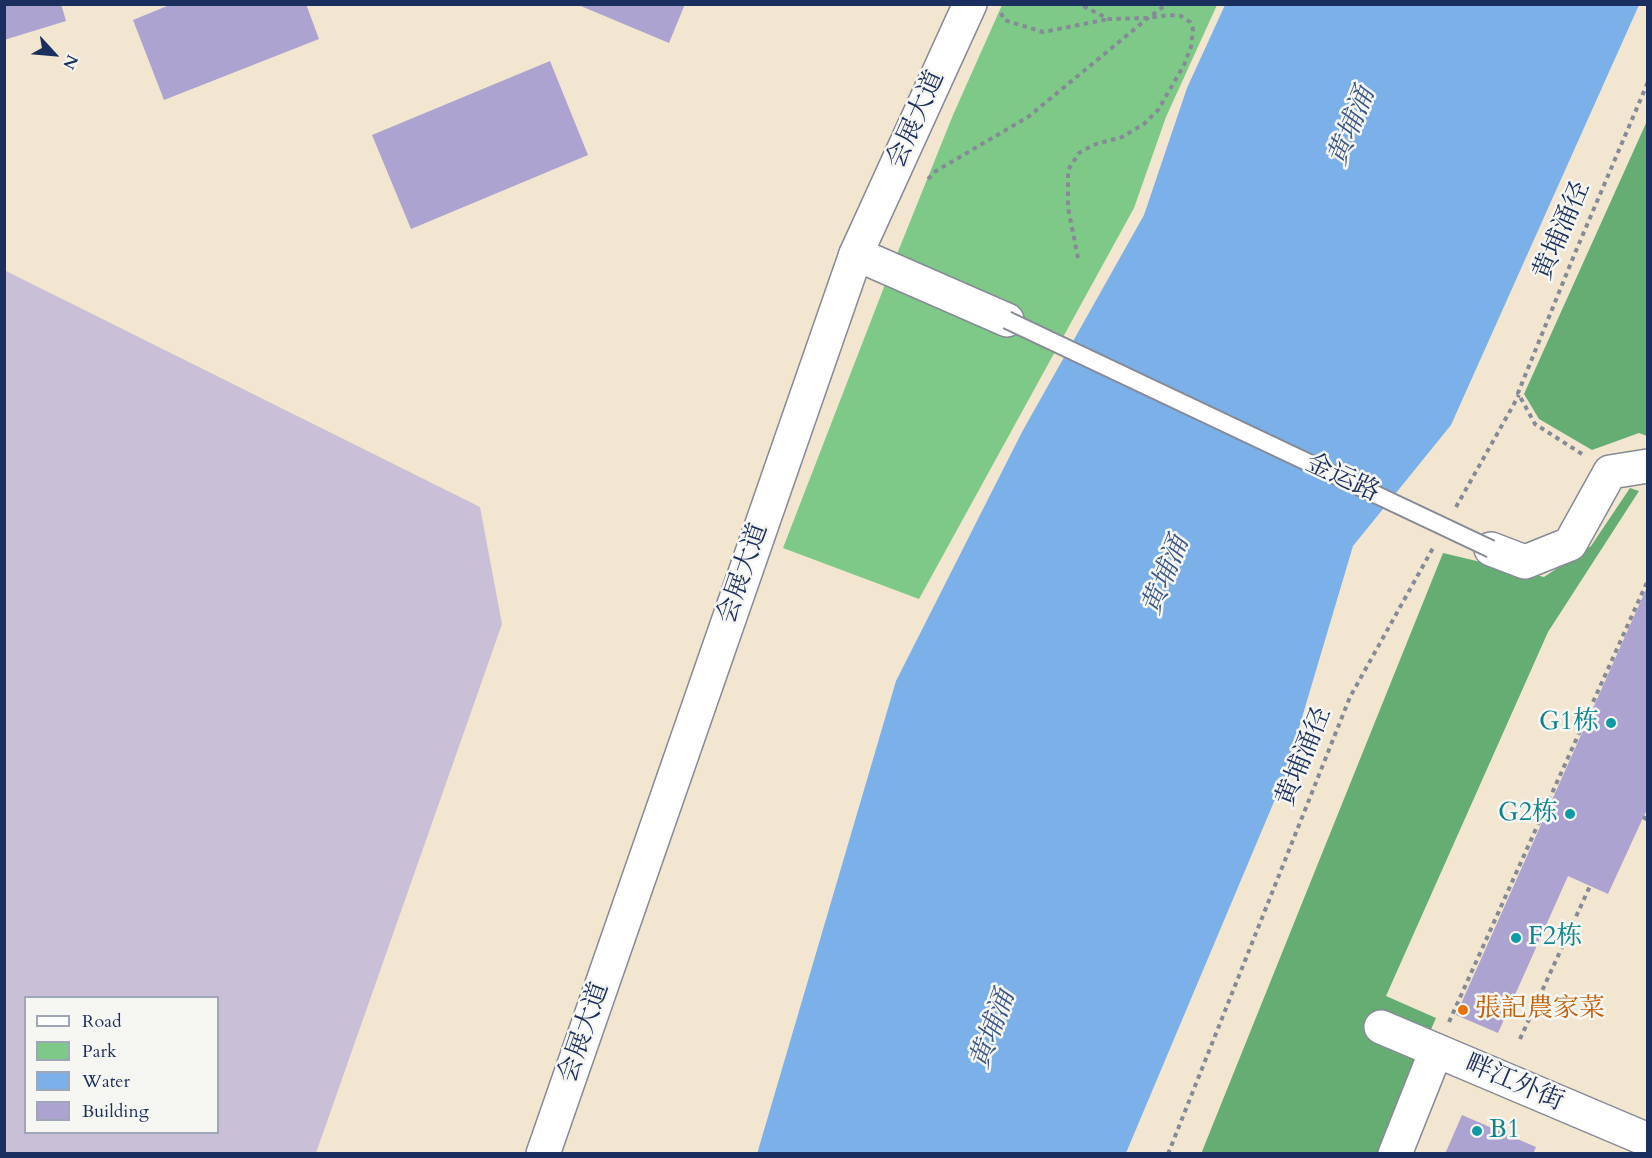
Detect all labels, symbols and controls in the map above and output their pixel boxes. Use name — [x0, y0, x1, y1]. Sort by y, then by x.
north arrow — [24, 24, 84, 84]
text: N — [57, 51, 83, 73]
street label: 会展大道 — [882, 66, 952, 174]
water label: 黄埔涌 — [1323, 83, 1383, 171]
street label: 黄埔涌径 — [1528, 177, 1598, 285]
street label: 金运路 — [1300, 448, 1384, 510]
street label: 会展大道 — [712, 520, 776, 628]
water label: 黄埔涌 — [1137, 532, 1197, 620]
street label: 黄埔涌径 — [1271, 703, 1339, 811]
place label: G1栋 — [1539, 707, 1599, 739]
marker: G1栋 — [1604, 716, 1618, 730]
place label: G2栋 — [1498, 798, 1558, 830]
marker: G2栋 — [1563, 807, 1577, 821]
place label: F2栋 — [1528, 922, 1582, 954]
marker: F2栋 — [1509, 931, 1523, 945]
street label: 会展大道 — [553, 979, 617, 1087]
water label: 黄埔涌 — [965, 986, 1023, 1074]
place label: 張記農家菜 — [1475, 994, 1605, 1026]
legend — [24, 996, 219, 1134]
marker: 張記農家菜 — [1456, 1003, 1470, 1017]
text: Road — [82, 1009, 122, 1034]
text: Park — [82, 1039, 117, 1064]
street label: 畔江外街 — [1460, 1049, 1568, 1119]
text: Water — [82, 1069, 130, 1094]
text: Building — [82, 1099, 149, 1124]
place label: B1 — [1489, 1115, 1520, 1147]
marker: B1 — [1470, 1124, 1484, 1138]

